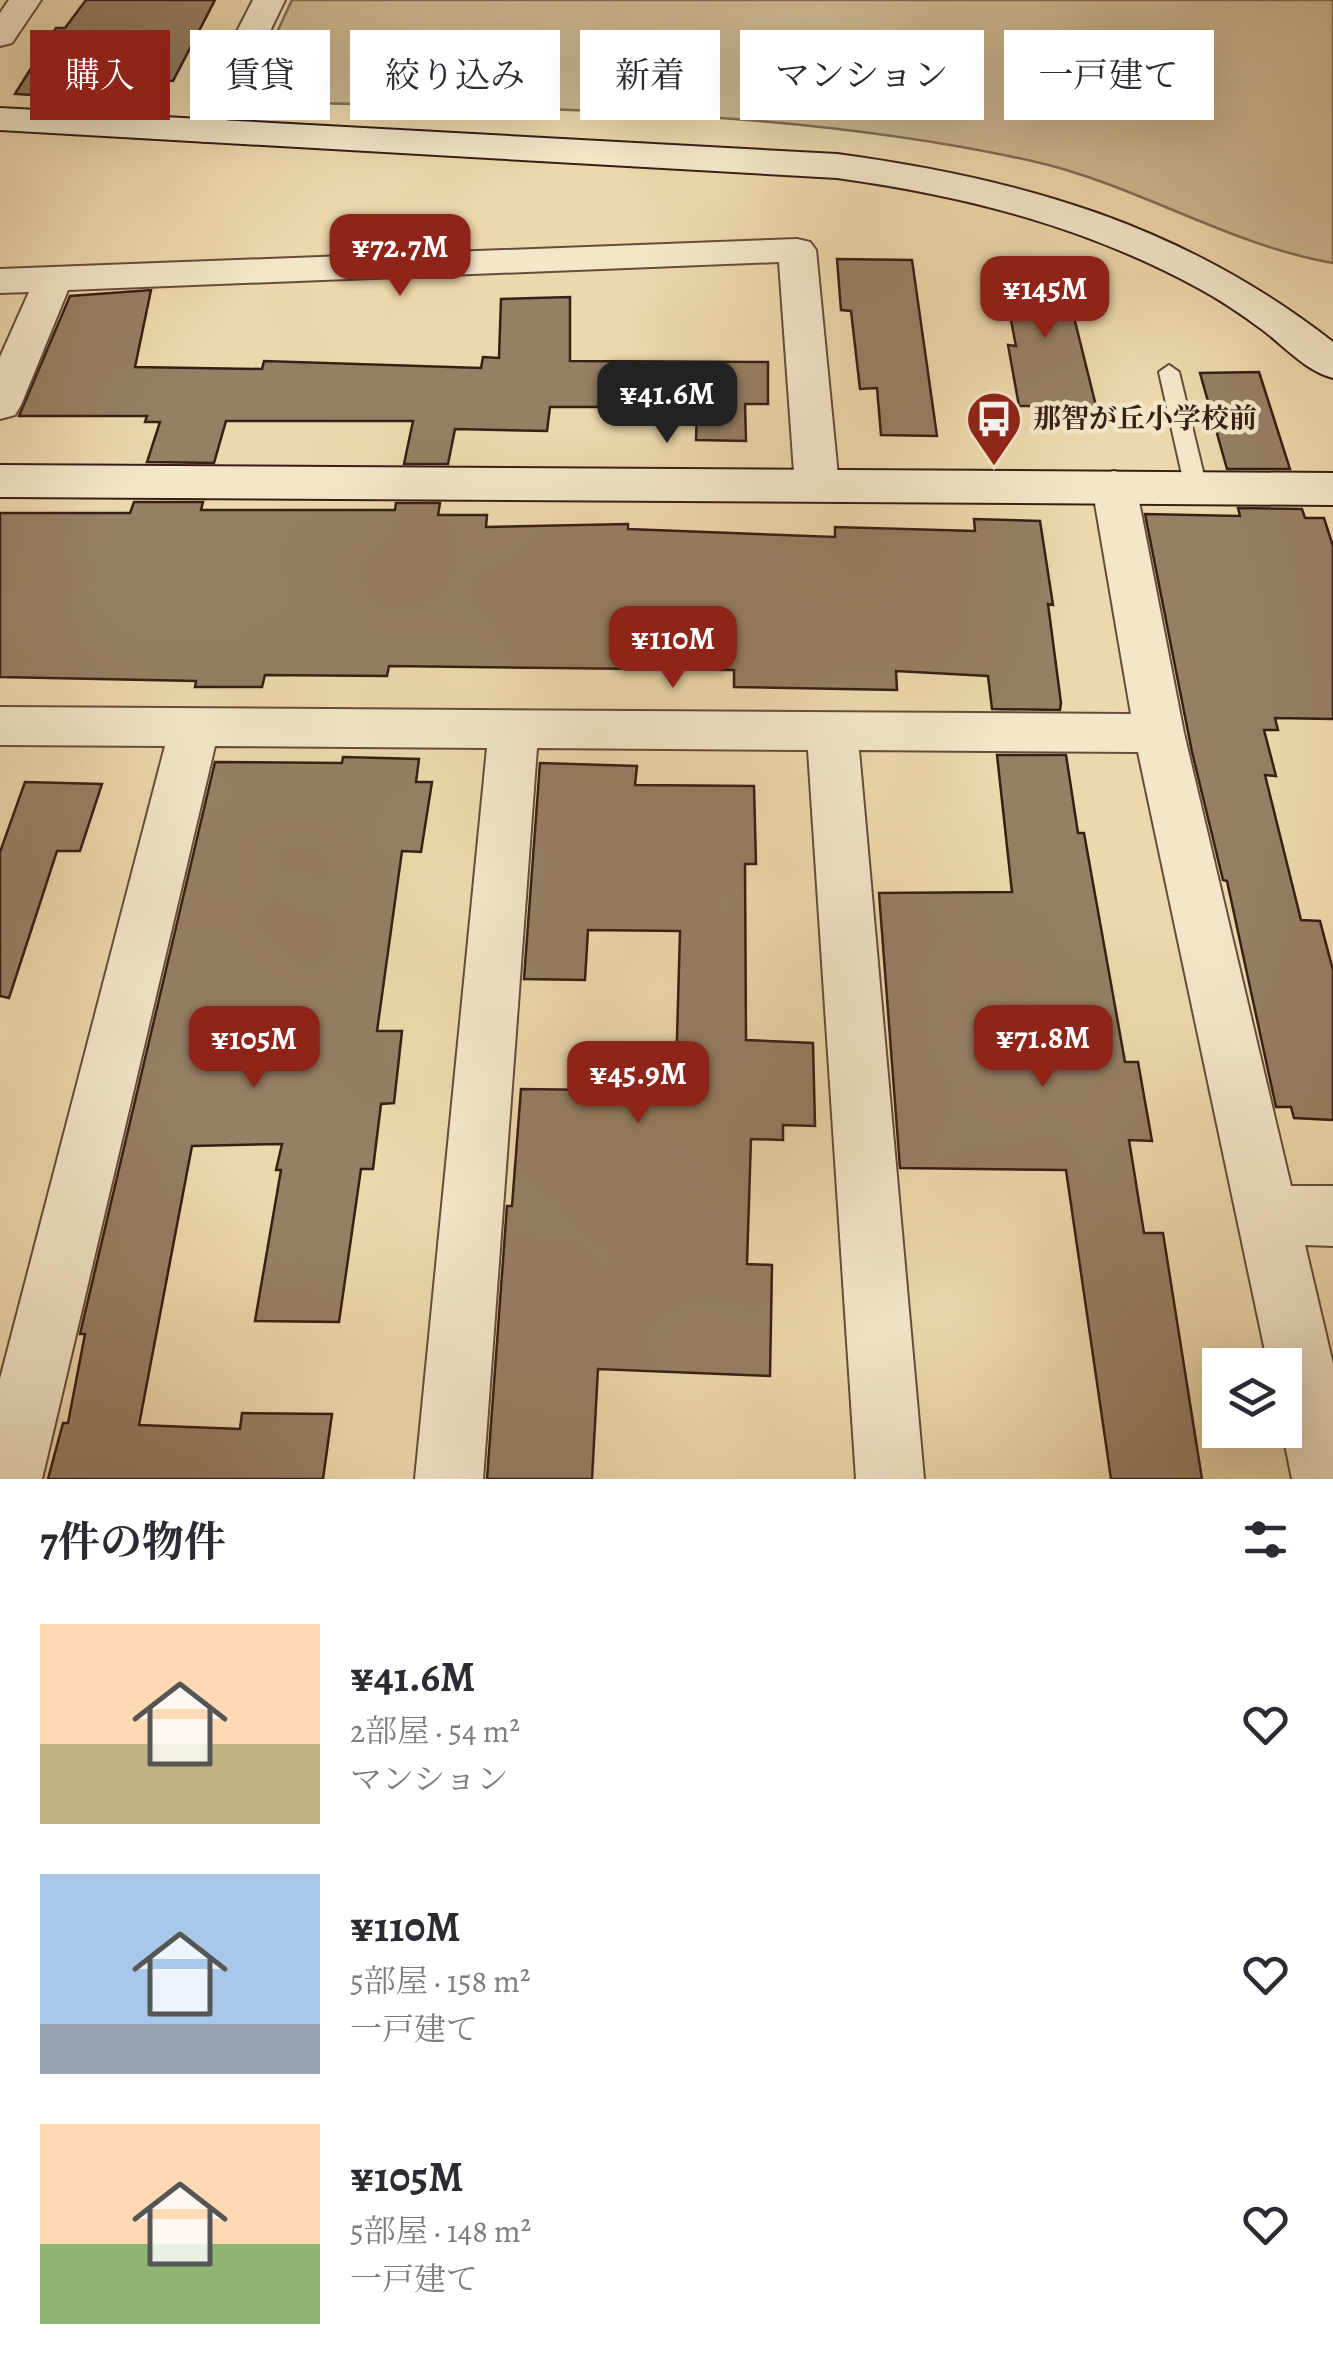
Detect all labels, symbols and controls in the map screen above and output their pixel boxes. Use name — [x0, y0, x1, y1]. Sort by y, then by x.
chip: 購入 — [30, 30, 170, 120]
chip: 賃貸 — [190, 30, 330, 120]
chip: 絞り込み — [350, 30, 560, 120]
chip: 新着 — [580, 30, 720, 120]
chip: マンション — [740, 30, 984, 120]
chip: 一戸建て — [1004, 30, 1214, 120]
pin: ¥72.7M — [319, 214, 481, 299]
text: ¥72.7M — [352, 224, 448, 268]
pin: ¥145M — [975, 256, 1115, 341]
text: ¥145M — [1002, 266, 1088, 310]
pin: ¥41.6M — [586, 361, 748, 446]
text: ¥41.6M — [619, 371, 715, 415]
bus stop icon: 那智が丘小学校前 — [964, 389, 1024, 468]
place label: 那智が丘小学校前 — [1033, 400, 1257, 438]
pin: ¥110M — [603, 606, 743, 691]
text: ¥110M — [631, 616, 715, 660]
pin: ¥71.8M — [962, 1005, 1124, 1090]
pin: ¥105M — [184, 1006, 324, 1091]
text: ¥71.8M — [996, 1015, 1090, 1059]
text: ¥105M — [211, 1016, 297, 1060]
pin: ¥45.9M — [557, 1041, 719, 1126]
text: ¥45.9M — [589, 1051, 687, 1095]
map controls — [1202, 1348, 1302, 1448]
button: layers — [1202, 1348, 1302, 1448]
icon: filters — [1238, 1512, 1293, 1567]
text: 7件の物件 — [40, 1513, 226, 1570]
text: ¥41.6M — [350, 1648, 475, 1705]
icon: home — [120, 1664, 240, 1784]
icon: heart — [1238, 1697, 1293, 1752]
text: 2部屋 · 54 m² — [350, 1709, 520, 1753]
text: マンション — [350, 1757, 509, 1801]
text: ¥110M — [350, 1898, 461, 1955]
icon: home — [120, 1914, 240, 2034]
icon: heart — [1238, 1947, 1293, 2002]
text: 5部屋 · 158 m² — [350, 1959, 530, 2003]
text: 一戸建て — [350, 2007, 478, 2051]
text: ¥105M — [350, 2148, 464, 2205]
icon: home — [120, 2164, 240, 2284]
icon: heart — [1238, 2197, 1293, 2252]
text: 5部屋 · 148 m² — [350, 2209, 531, 2253]
text: 一戸建て — [350, 2257, 478, 2301]

